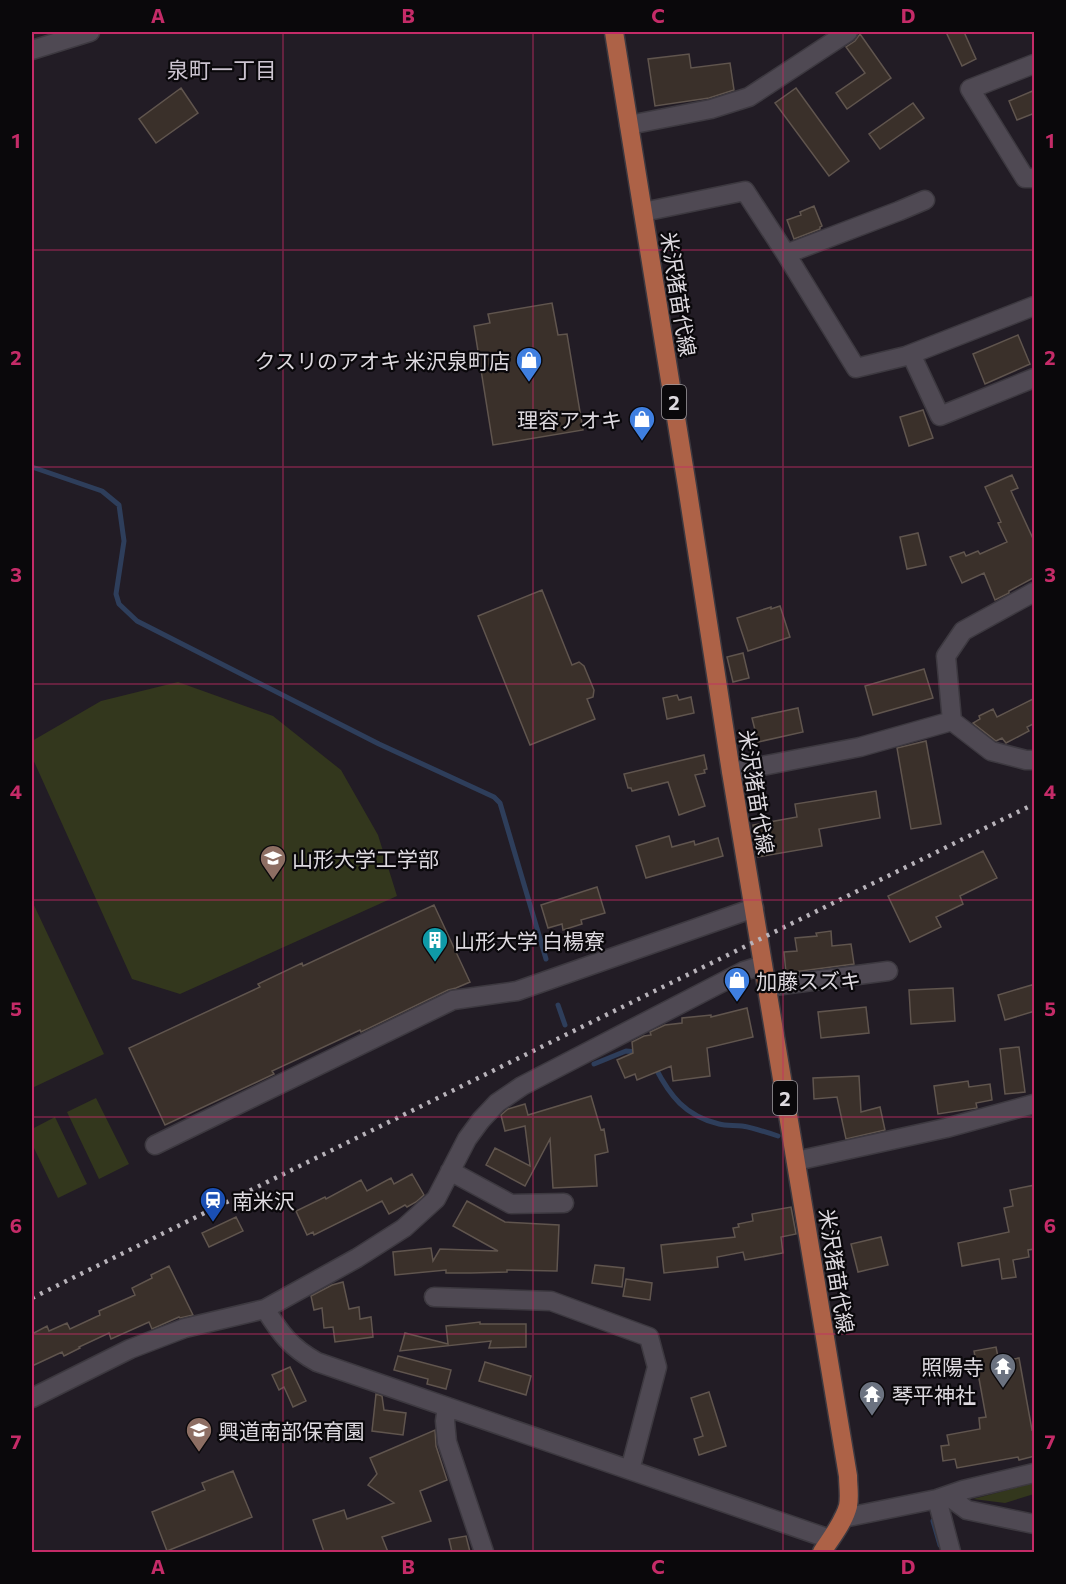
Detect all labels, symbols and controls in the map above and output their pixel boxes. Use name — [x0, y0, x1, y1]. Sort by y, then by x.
text: A — [151, 3, 165, 27]
text: B — [401, 3, 415, 27]
text: C — [651, 3, 665, 27]
text: D — [901, 3, 915, 27]
district label: 泉町一丁目 — [167, 56, 277, 83]
text: 1 — [11, 128, 21, 152]
text: 1 — [1045, 128, 1055, 152]
street label: 米沢猪苗代線 — [657, 230, 701, 358]
text: 2 — [10, 345, 22, 369]
shop icon: クスリのアオキ 米沢泉町店 — [514, 345, 544, 383]
text: 2 — [1044, 345, 1056, 369]
place label: クスリのアオキ 米沢泉町店 — [255, 348, 510, 373]
road number: 2 — [662, 385, 686, 419]
shop icon: 理容アオキ — [627, 404, 657, 442]
place label: 理容アオキ — [517, 407, 622, 432]
text: 3 — [10, 562, 22, 586]
text: 3 — [1044, 562, 1056, 586]
street label: 米沢猪苗代線 — [735, 728, 779, 856]
text: 4 — [10, 779, 22, 803]
text: 4 — [1044, 779, 1056, 803]
school or university icon: 山形大学工学部 — [258, 843, 288, 881]
place label: 山形大学工学部 — [292, 846, 439, 871]
building icon: 山形大学 白楊寮 — [420, 925, 450, 963]
place label: 山形大学 白楊寮 — [454, 928, 605, 953]
shop icon: 加藤スズキ — [722, 965, 752, 1003]
place label: 加藤スズキ — [756, 968, 861, 993]
text: 5 — [10, 996, 22, 1020]
text: 5 — [1044, 996, 1056, 1020]
road number: 2 — [773, 1081, 797, 1115]
station icon: 南米沢 — [198, 1185, 228, 1223]
place label: 南米沢 — [232, 1188, 295, 1213]
street label: 米沢猪苗代線 — [815, 1207, 859, 1335]
text: 6 — [10, 1213, 22, 1237]
text: 6 — [1044, 1213, 1056, 1237]
temple icon: 照陽寺 — [988, 1351, 1018, 1389]
place label: 照陽寺 — [921, 1354, 984, 1379]
temple icon: 琴平神社 — [857, 1379, 887, 1417]
place label: 琴平神社 — [892, 1382, 976, 1407]
school or university icon: 興道南部保育園 — [184, 1415, 214, 1453]
place label: 興道南部保育園 — [218, 1418, 365, 1443]
text: 7 — [11, 1429, 22, 1453]
text: 7 — [1045, 1429, 1056, 1453]
text: A — [151, 1554, 165, 1578]
text: B — [401, 1554, 415, 1578]
text: C — [651, 1554, 665, 1578]
text: D — [901, 1554, 915, 1578]

